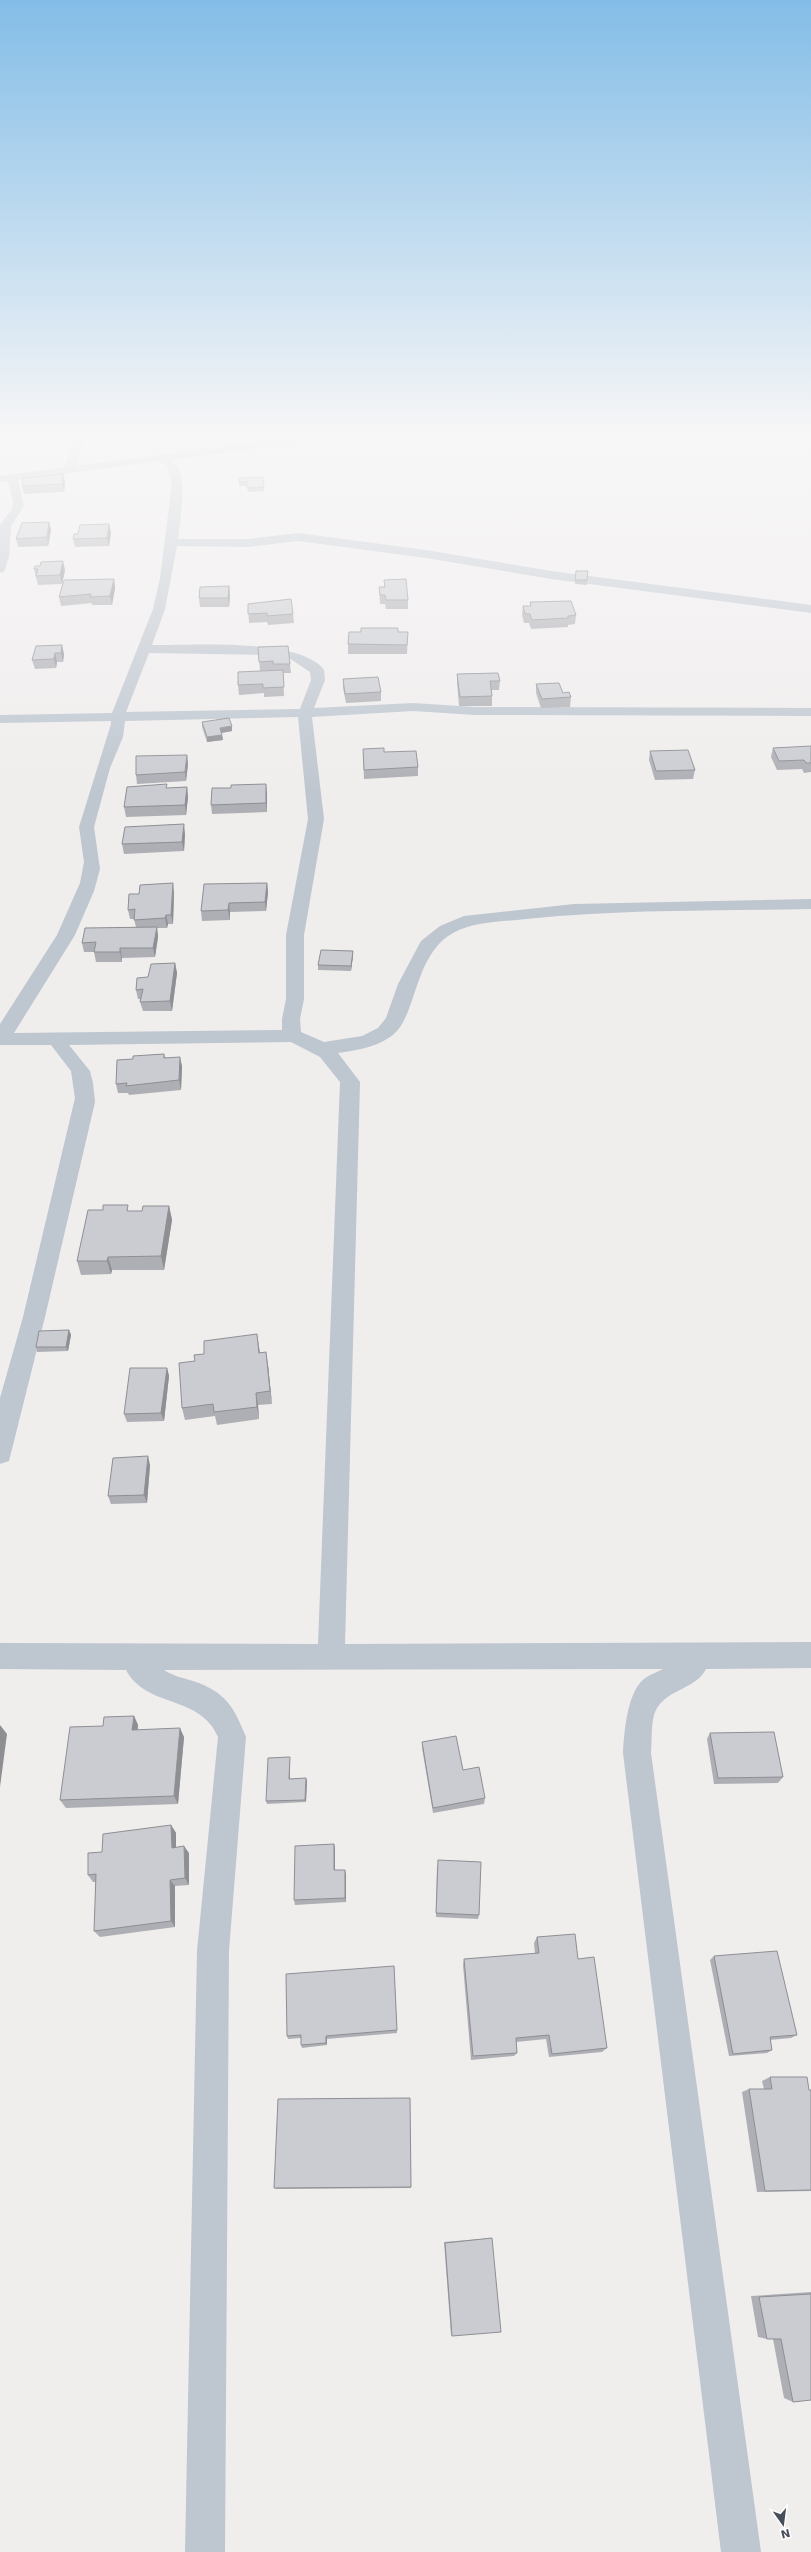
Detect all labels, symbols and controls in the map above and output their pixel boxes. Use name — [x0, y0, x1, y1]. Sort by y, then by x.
north arrow — [763, 2504, 803, 2544]
text: N — [779, 2526, 791, 2541]

